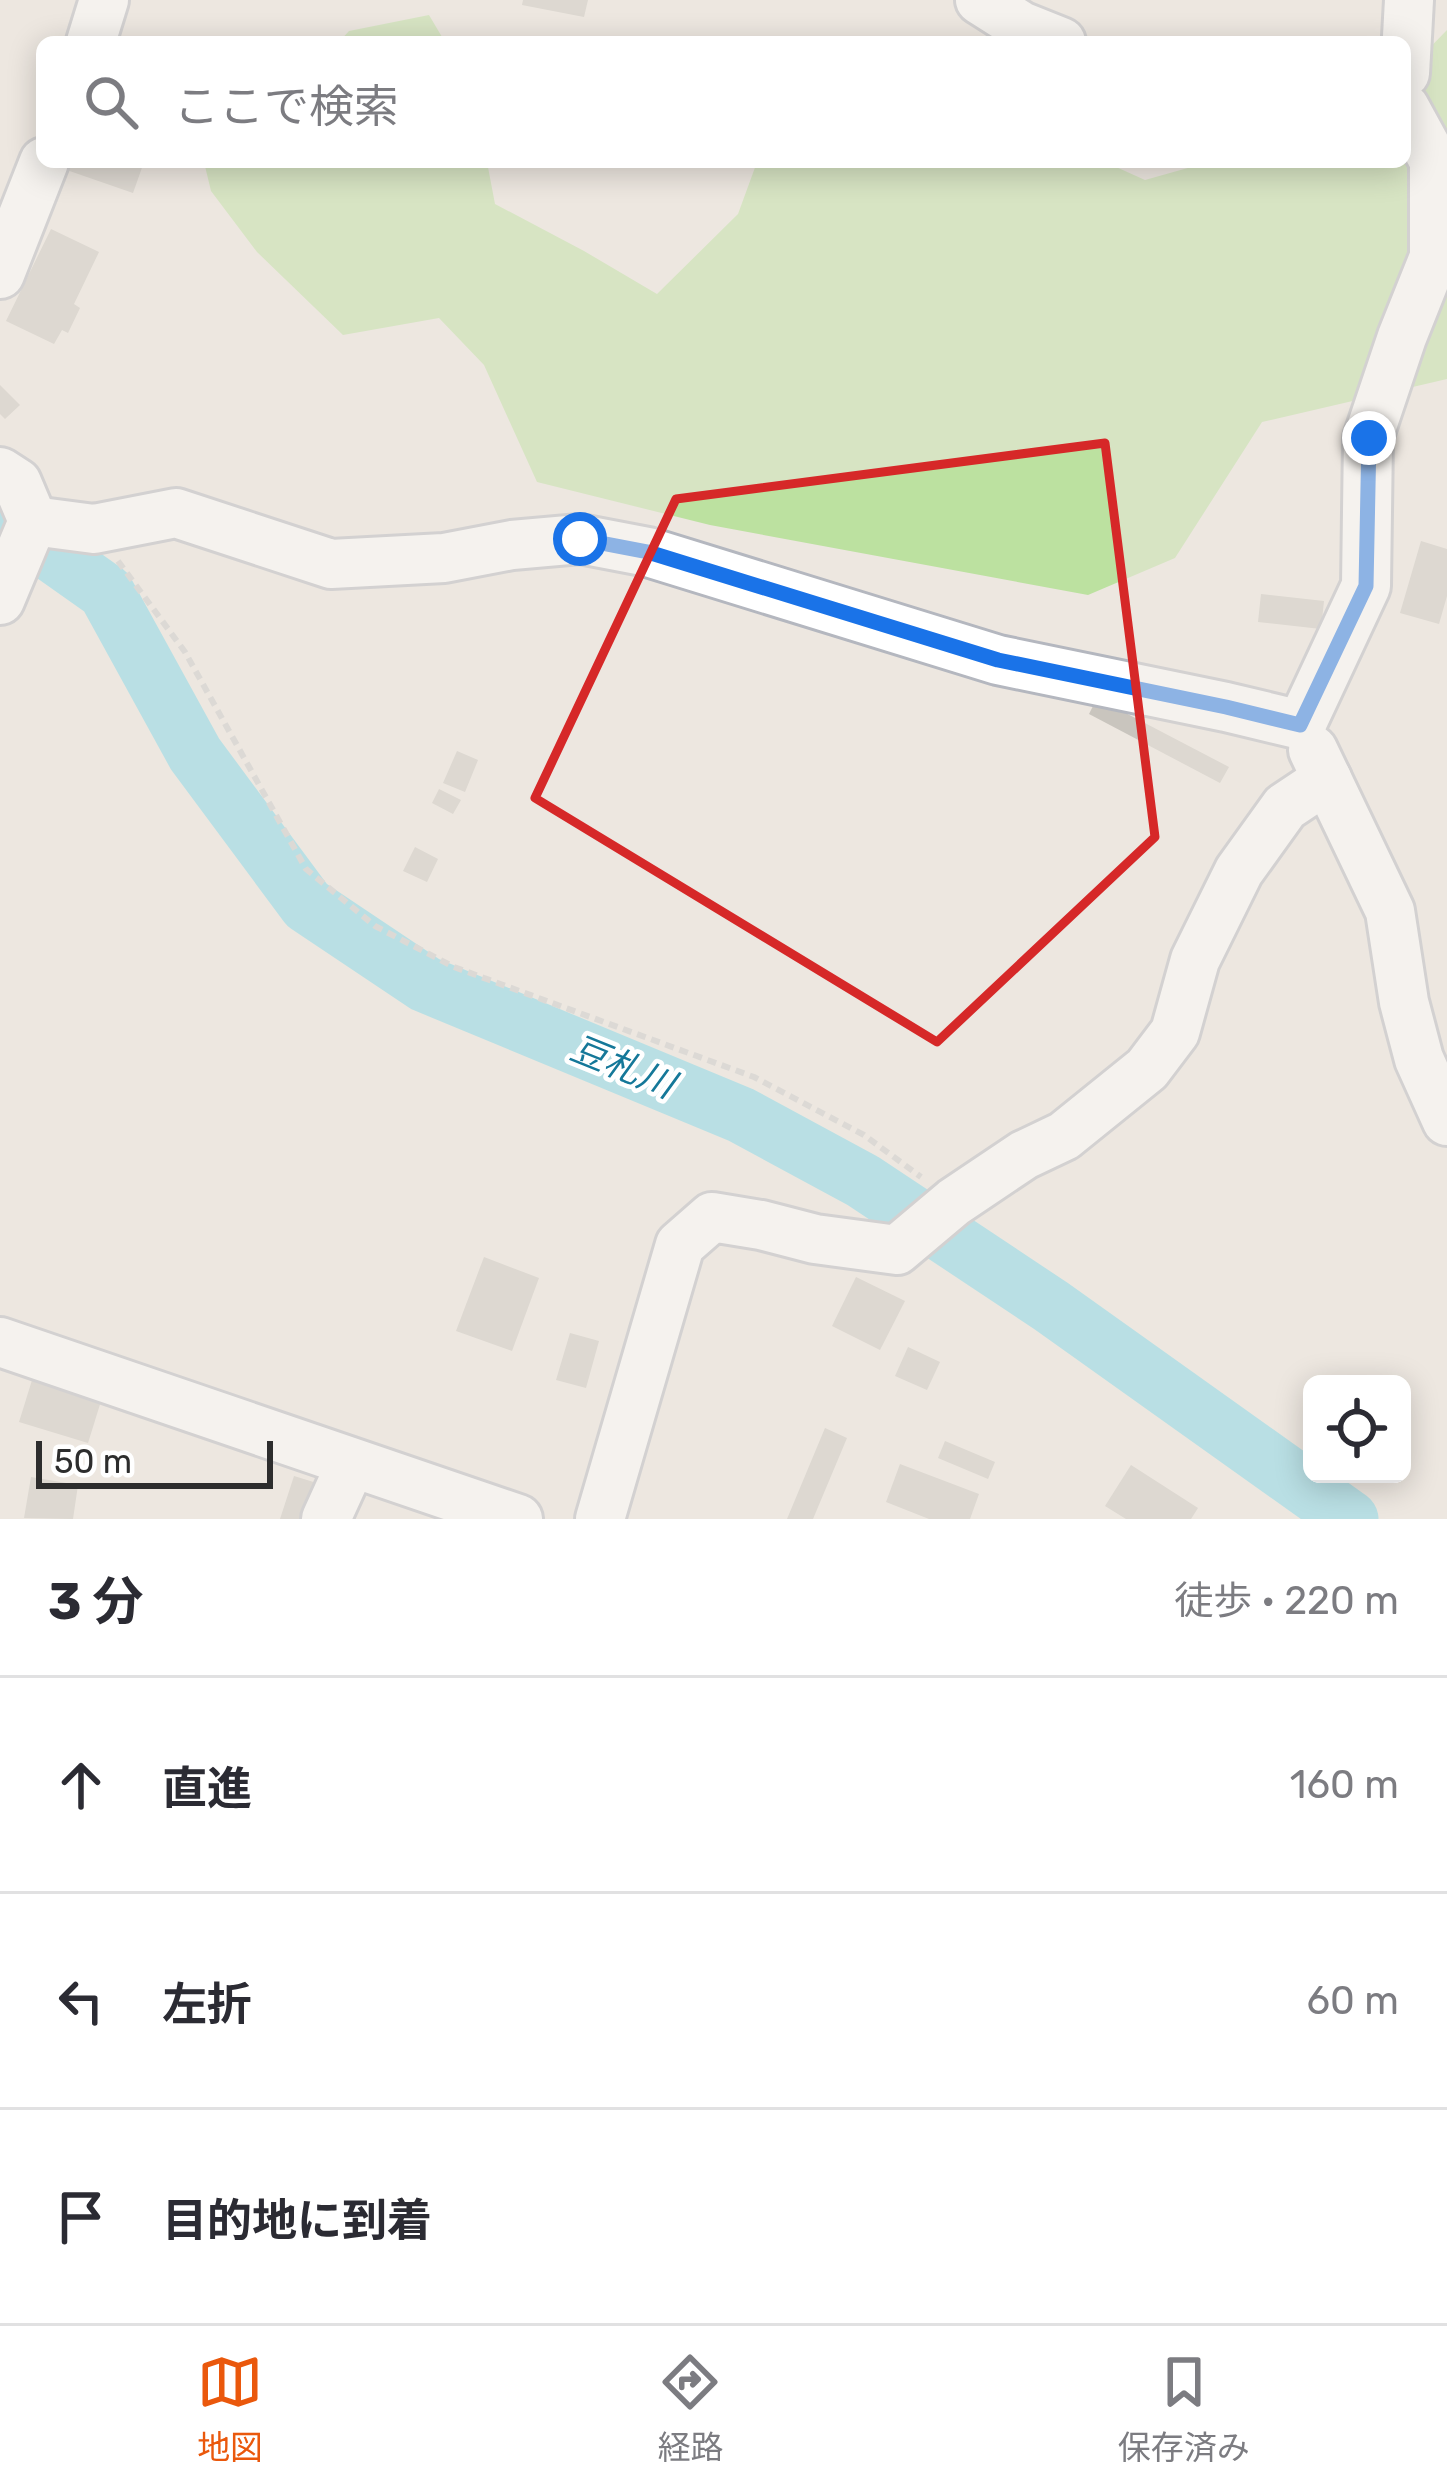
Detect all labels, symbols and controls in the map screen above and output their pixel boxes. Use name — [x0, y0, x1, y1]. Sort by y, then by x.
search box — [36, 36, 1411, 168]
icon: search — [78, 69, 144, 135]
text: ここで検索 — [174, 80, 399, 133]
route end — [1342, 411, 1396, 465]
route start — [553, 512, 607, 566]
water label: 豆札川 — [565, 1026, 685, 1108]
map controls — [1303, 1375, 1411, 1483]
button: locate — [1303, 1375, 1411, 1483]
scale bar — [36, 1435, 273, 1488]
text: 50 m — [54, 1442, 132, 1481]
text: 3 分 — [48, 1571, 143, 1632]
text: 徒歩 · 220 m — [1174, 1578, 1399, 1624]
icon: ahead — [48, 1752, 114, 1818]
text: 直進 — [162, 1762, 252, 1815]
text: 160 m — [1290, 1762, 1399, 1808]
icon: left — [48, 1968, 114, 2034]
text: 左折 — [162, 1978, 252, 2031]
text: 60 m — [1306, 1978, 1399, 2024]
icon: arrive — [48, 2184, 114, 2250]
text: 目的地に到着 — [162, 2194, 432, 2247]
tab: 地図 — [197, 2349, 263, 2469]
tab: 経路 — [657, 2349, 723, 2469]
tab: 保存済み — [1118, 2349, 1250, 2469]

